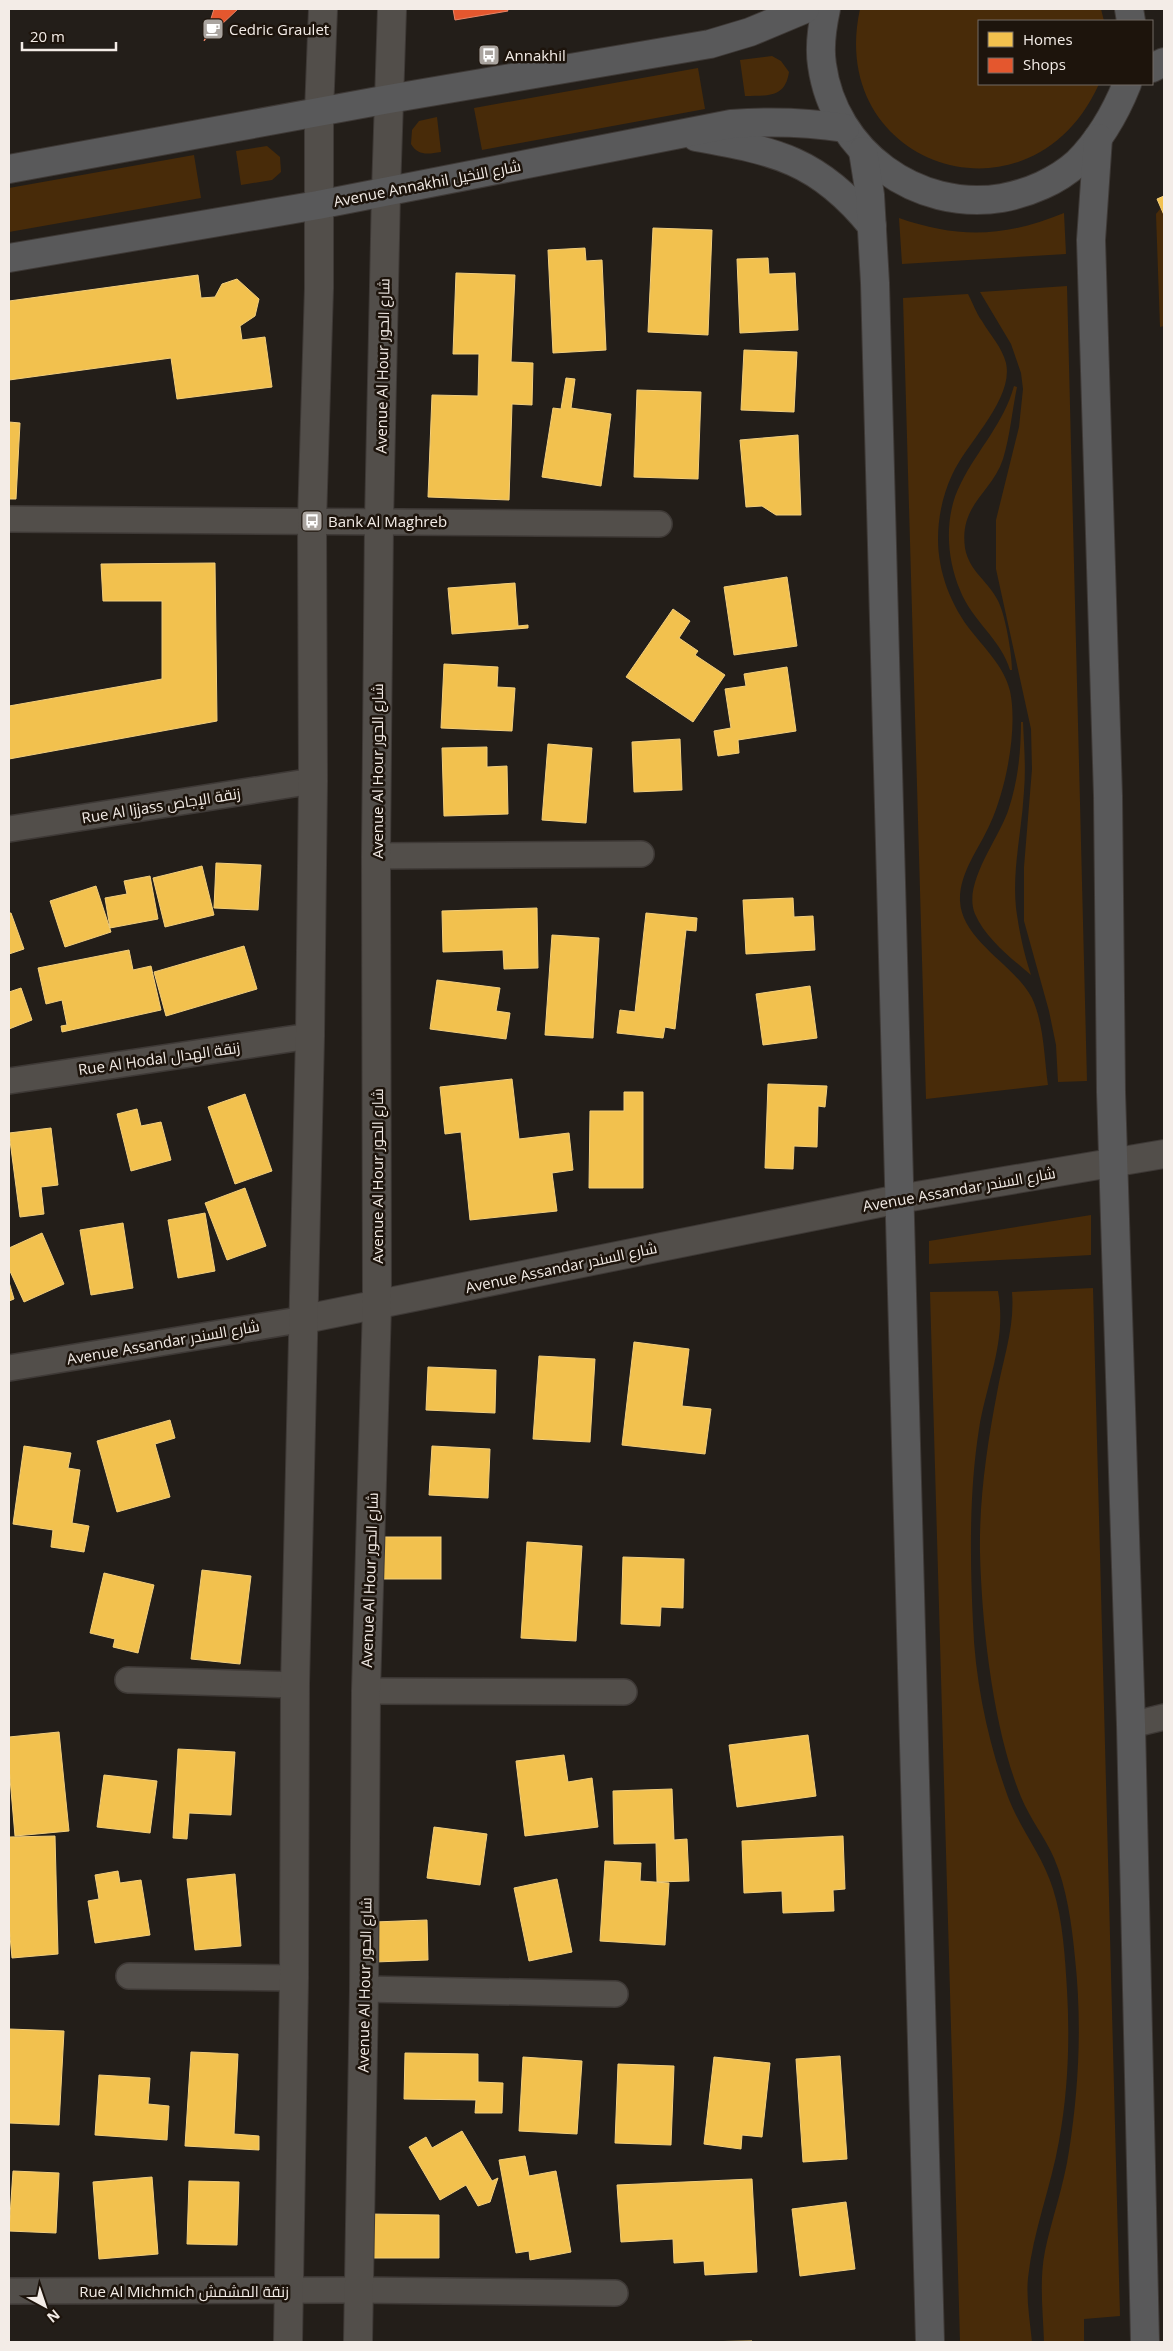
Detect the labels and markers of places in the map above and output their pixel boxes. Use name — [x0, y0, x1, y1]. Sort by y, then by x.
cafe icon: Cedric Graulet — [201, 17, 225, 41]
place label: Cedric Graulet — [229, 19, 329, 39]
bus stop icon: Annakhil — [477, 43, 501, 67]
place label: Annakhil — [505, 45, 566, 65]
bus stop icon: Bank Al Maghreb — [300, 509, 324, 533]
place label: Bank Al Maghreb — [328, 511, 447, 531]

